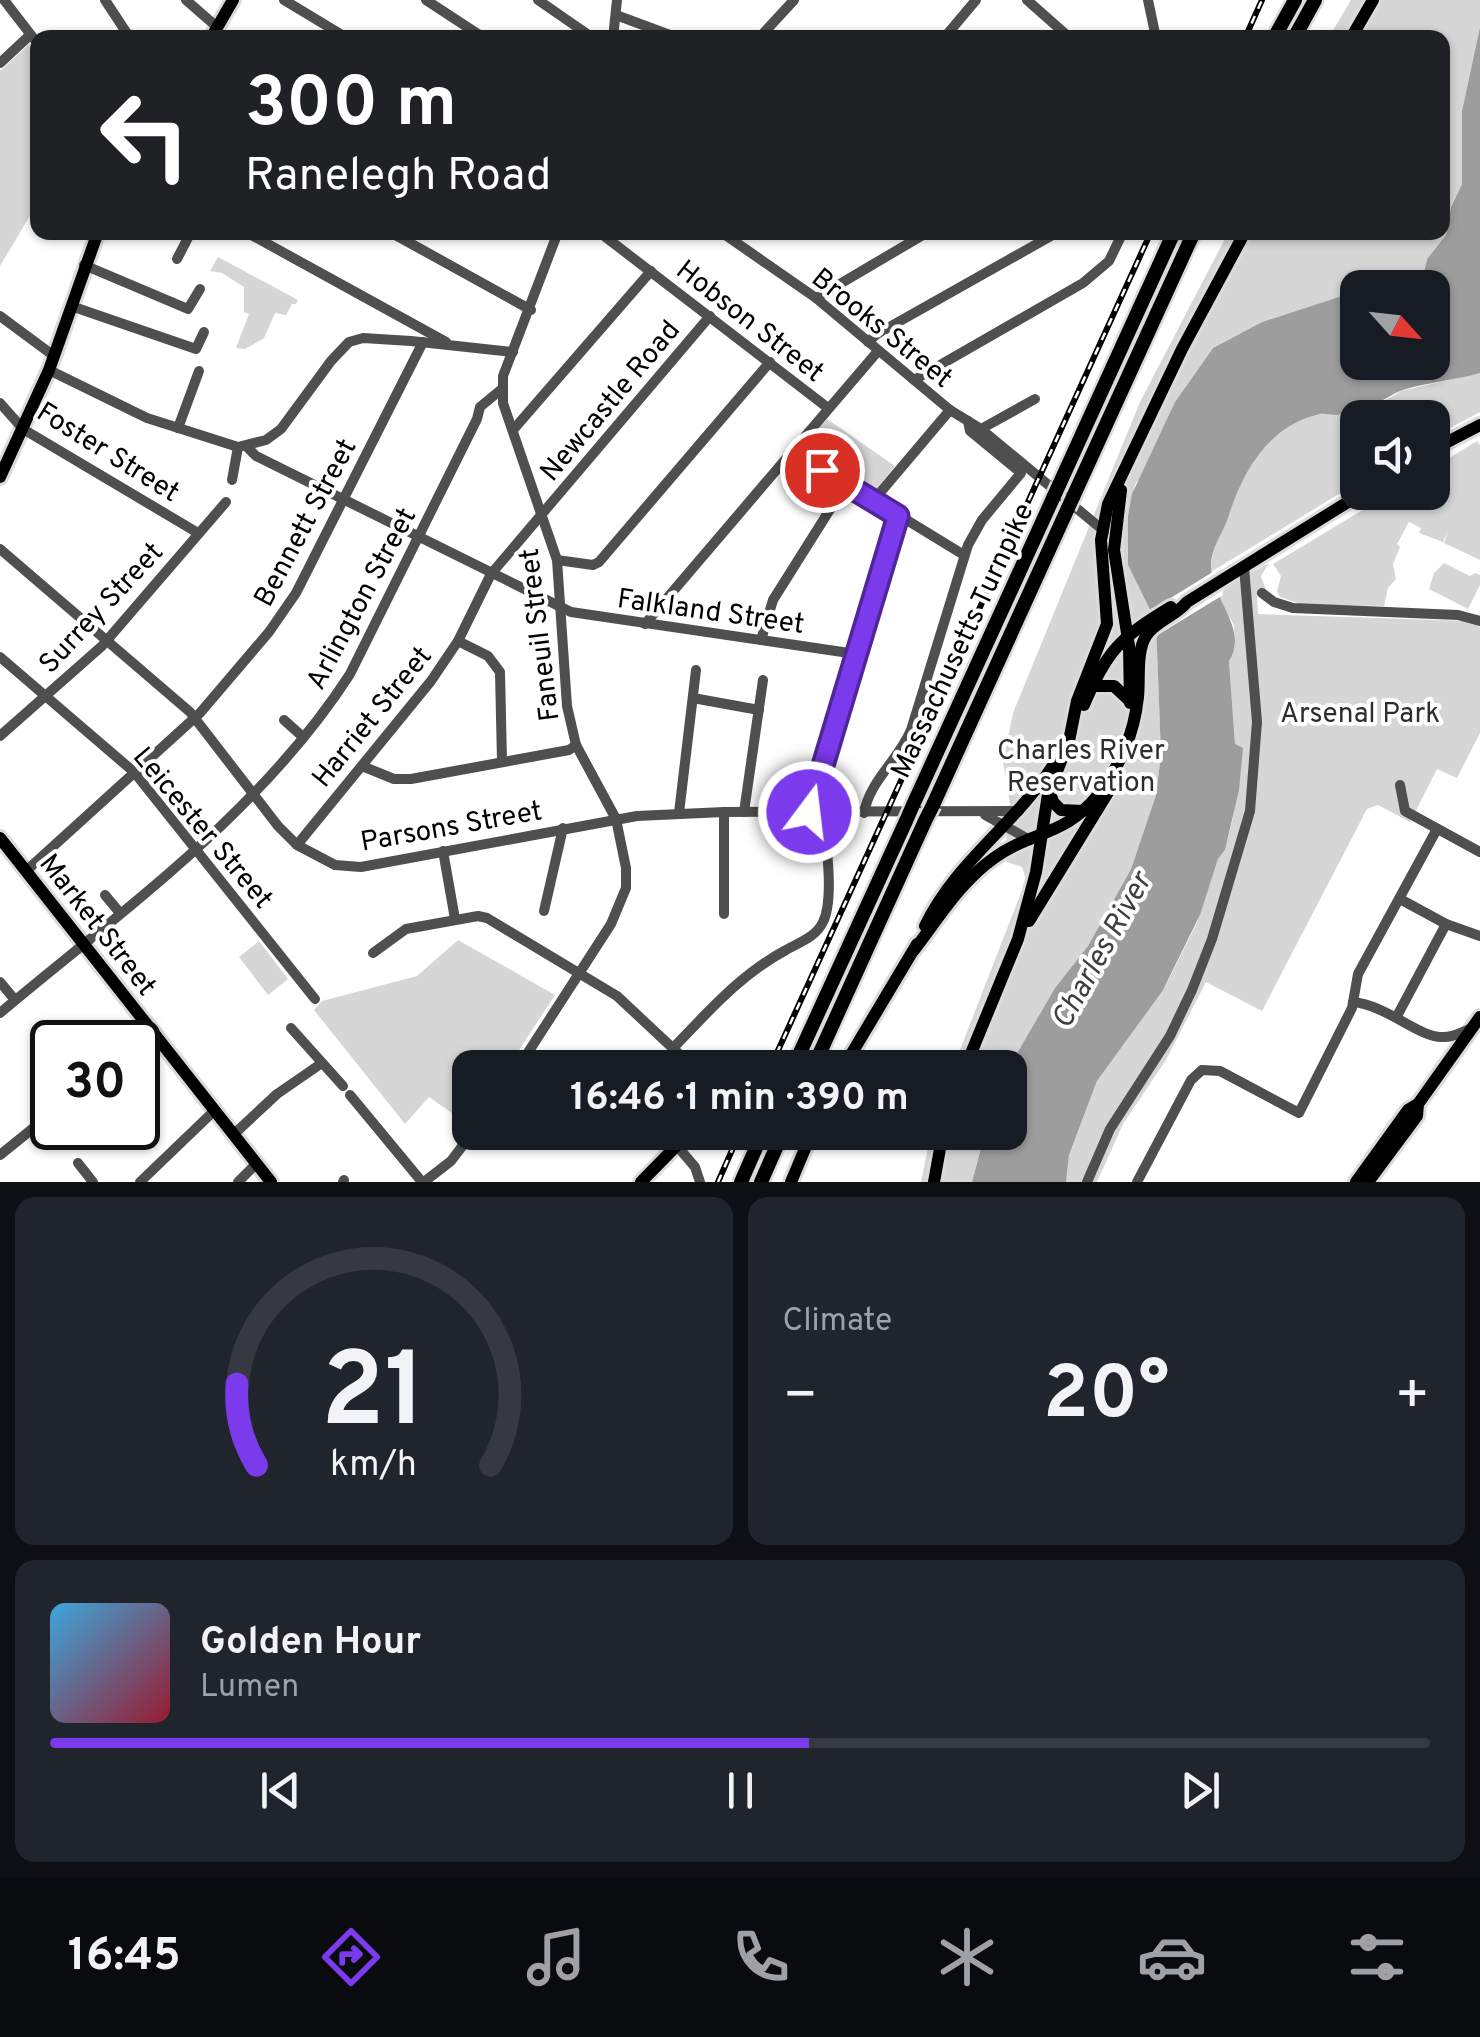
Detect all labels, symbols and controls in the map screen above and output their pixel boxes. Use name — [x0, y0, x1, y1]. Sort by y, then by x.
text: 300 m — [245, 62, 457, 151]
icon: left — [80, 70, 210, 200]
text: Ranelegh Road — [245, 149, 551, 206]
street label: Hobson Street — [668, 253, 831, 391]
street label: Brooks Street — [803, 261, 959, 397]
north arrow — [1340, 270, 1450, 380]
map controls — [1340, 270, 1450, 510]
street label: Newcastle Road — [533, 314, 689, 490]
street label: Foster Street — [29, 395, 186, 512]
button: sound — [1340, 400, 1450, 510]
pin — [780, 428, 865, 513]
street label: Bennett Street — [247, 433, 366, 614]
icon: arrive — [795, 443, 850, 498]
street label: Massachusetts Turnpike — [884, 498, 1043, 785]
street label: Arlington Street — [299, 502, 426, 697]
street label: Surrey Street — [32, 536, 172, 682]
street label: Faneuil Street — [513, 546, 569, 723]
street label: Falkland Street — [615, 582, 806, 644]
street label: Harriet Street — [305, 640, 441, 796]
park label: Arsenal Park — [1280, 697, 1440, 733]
park label: Charles River Reservation — [997, 734, 1165, 802]
street label: Leicester Street — [124, 741, 280, 917]
position arrow — [757, 760, 861, 864]
street label: Parsons Street — [358, 794, 545, 862]
street label: Market Street — [30, 848, 163, 1004]
water label: Charles River — [1045, 864, 1163, 1036]
speed limit sign: 30 — [30, 1020, 160, 1150]
text: 16:46 · 1 min · 390 m — [570, 1075, 909, 1124]
text: Climate — [783, 1302, 892, 1342]
text: 21 — [321, 1331, 426, 1463]
text: 20° — [1043, 1350, 1169, 1445]
text: − — [783, 1363, 818, 1433]
text: + — [1395, 1363, 1430, 1433]
text: km/h — [330, 1443, 417, 1489]
text: Golden Hour — [200, 1619, 421, 1668]
text: Lumen — [200, 1668, 299, 1708]
icon: previous — [253, 1763, 308, 1818]
icon: pause — [713, 1763, 768, 1818]
icon: next — [1173, 1763, 1228, 1818]
icon: directions — [316, 1922, 386, 1992]
icon: music — [521, 1922, 591, 1992]
icon: phone — [726, 1922, 796, 1992]
icon: climate — [932, 1922, 1002, 1992]
icon: car — [1137, 1922, 1207, 1992]
icon: filters — [1342, 1922, 1412, 1992]
text: 16:45 — [68, 1929, 181, 1986]

